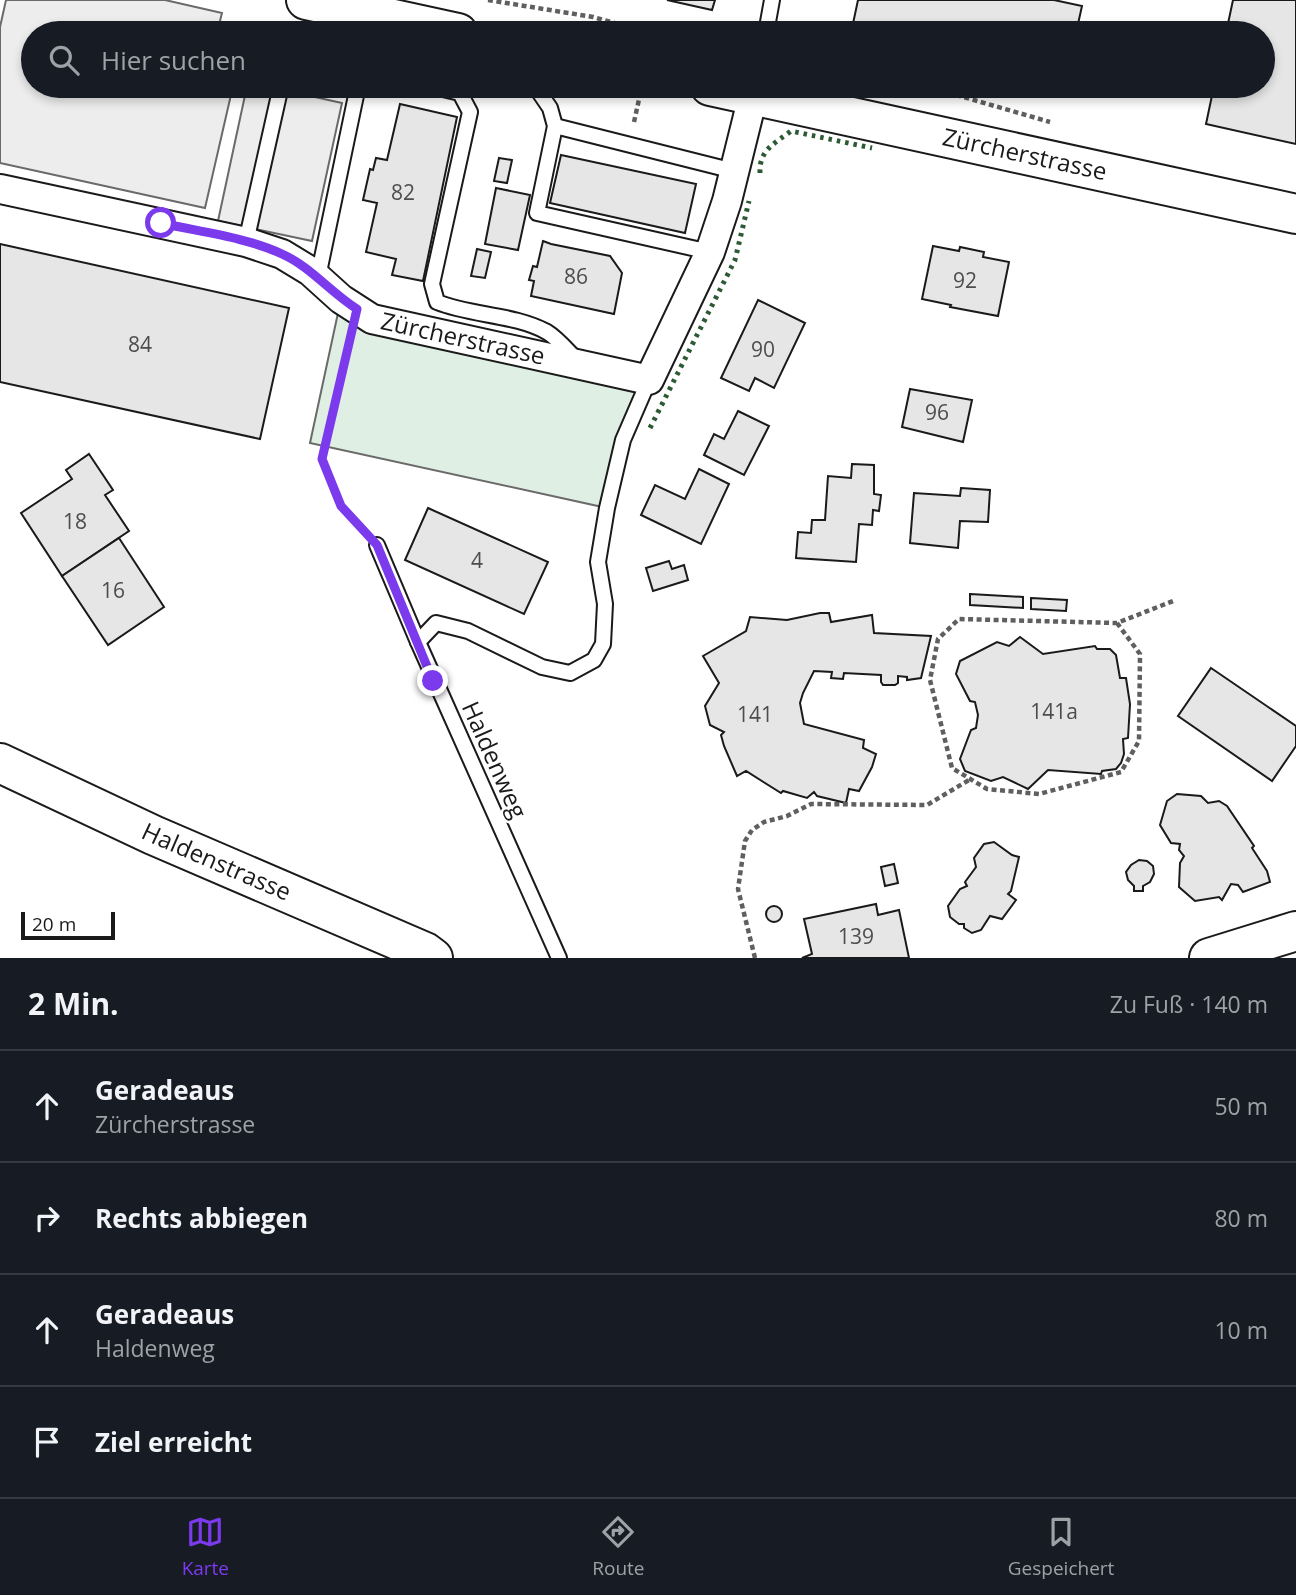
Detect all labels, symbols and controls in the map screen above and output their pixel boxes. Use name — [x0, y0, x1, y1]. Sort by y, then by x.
search box — [21, 21, 1275, 98]
icon: search — [45, 41, 83, 79]
text: Hier suchen — [101, 42, 246, 78]
street label: Zürcherstrasse — [940, 119, 1110, 187]
house number: 82 — [391, 178, 415, 206]
route start — [145, 207, 176, 238]
house number: 86 — [564, 262, 588, 290]
house number: 92 — [953, 266, 977, 294]
street label: Zürcherstrasse — [378, 303, 548, 372]
house number: 84 — [128, 330, 152, 358]
house number: 90 — [751, 335, 775, 363]
house number: 96 — [925, 398, 949, 426]
house number: 18 — [63, 507, 87, 535]
house number: 4 — [471, 546, 483, 574]
house number: 16 — [101, 576, 125, 604]
route end — [417, 665, 448, 696]
street label: Haldenweg — [455, 696, 536, 823]
house number: 141a — [1030, 697, 1078, 725]
house number: 141 — [737, 700, 773, 728]
street label: Haldenstrasse — [137, 814, 297, 908]
scale bar — [21, 909, 116, 941]
text: 20 m — [32, 911, 76, 937]
house number: 139 — [838, 922, 874, 950]
text: 2 Min. — [28, 983, 119, 1024]
text: Zu Fuß · 140 m — [1110, 988, 1268, 1020]
text: Geradeaus — [95, 1072, 234, 1108]
icon: ahead — [28, 1087, 66, 1125]
text: 50 m — [1214, 1090, 1268, 1122]
text: Zürcherstrasse — [95, 1108, 255, 1140]
icon: right — [28, 1199, 66, 1237]
text: Rechts abbiegen — [95, 1200, 308, 1236]
text: 80 m — [1214, 1202, 1268, 1234]
text: Geradeaus — [95, 1296, 234, 1332]
icon: ahead — [28, 1311, 66, 1349]
text: 10 m — [1214, 1314, 1268, 1346]
text: Haldenweg — [95, 1332, 215, 1364]
icon: arrive — [28, 1423, 66, 1461]
text: Ziel erreicht — [95, 1424, 252, 1460]
tab: Karte — [182, 1513, 229, 1581]
tab: Route — [592, 1513, 645, 1581]
tab: Gespeichert — [1008, 1513, 1114, 1581]

